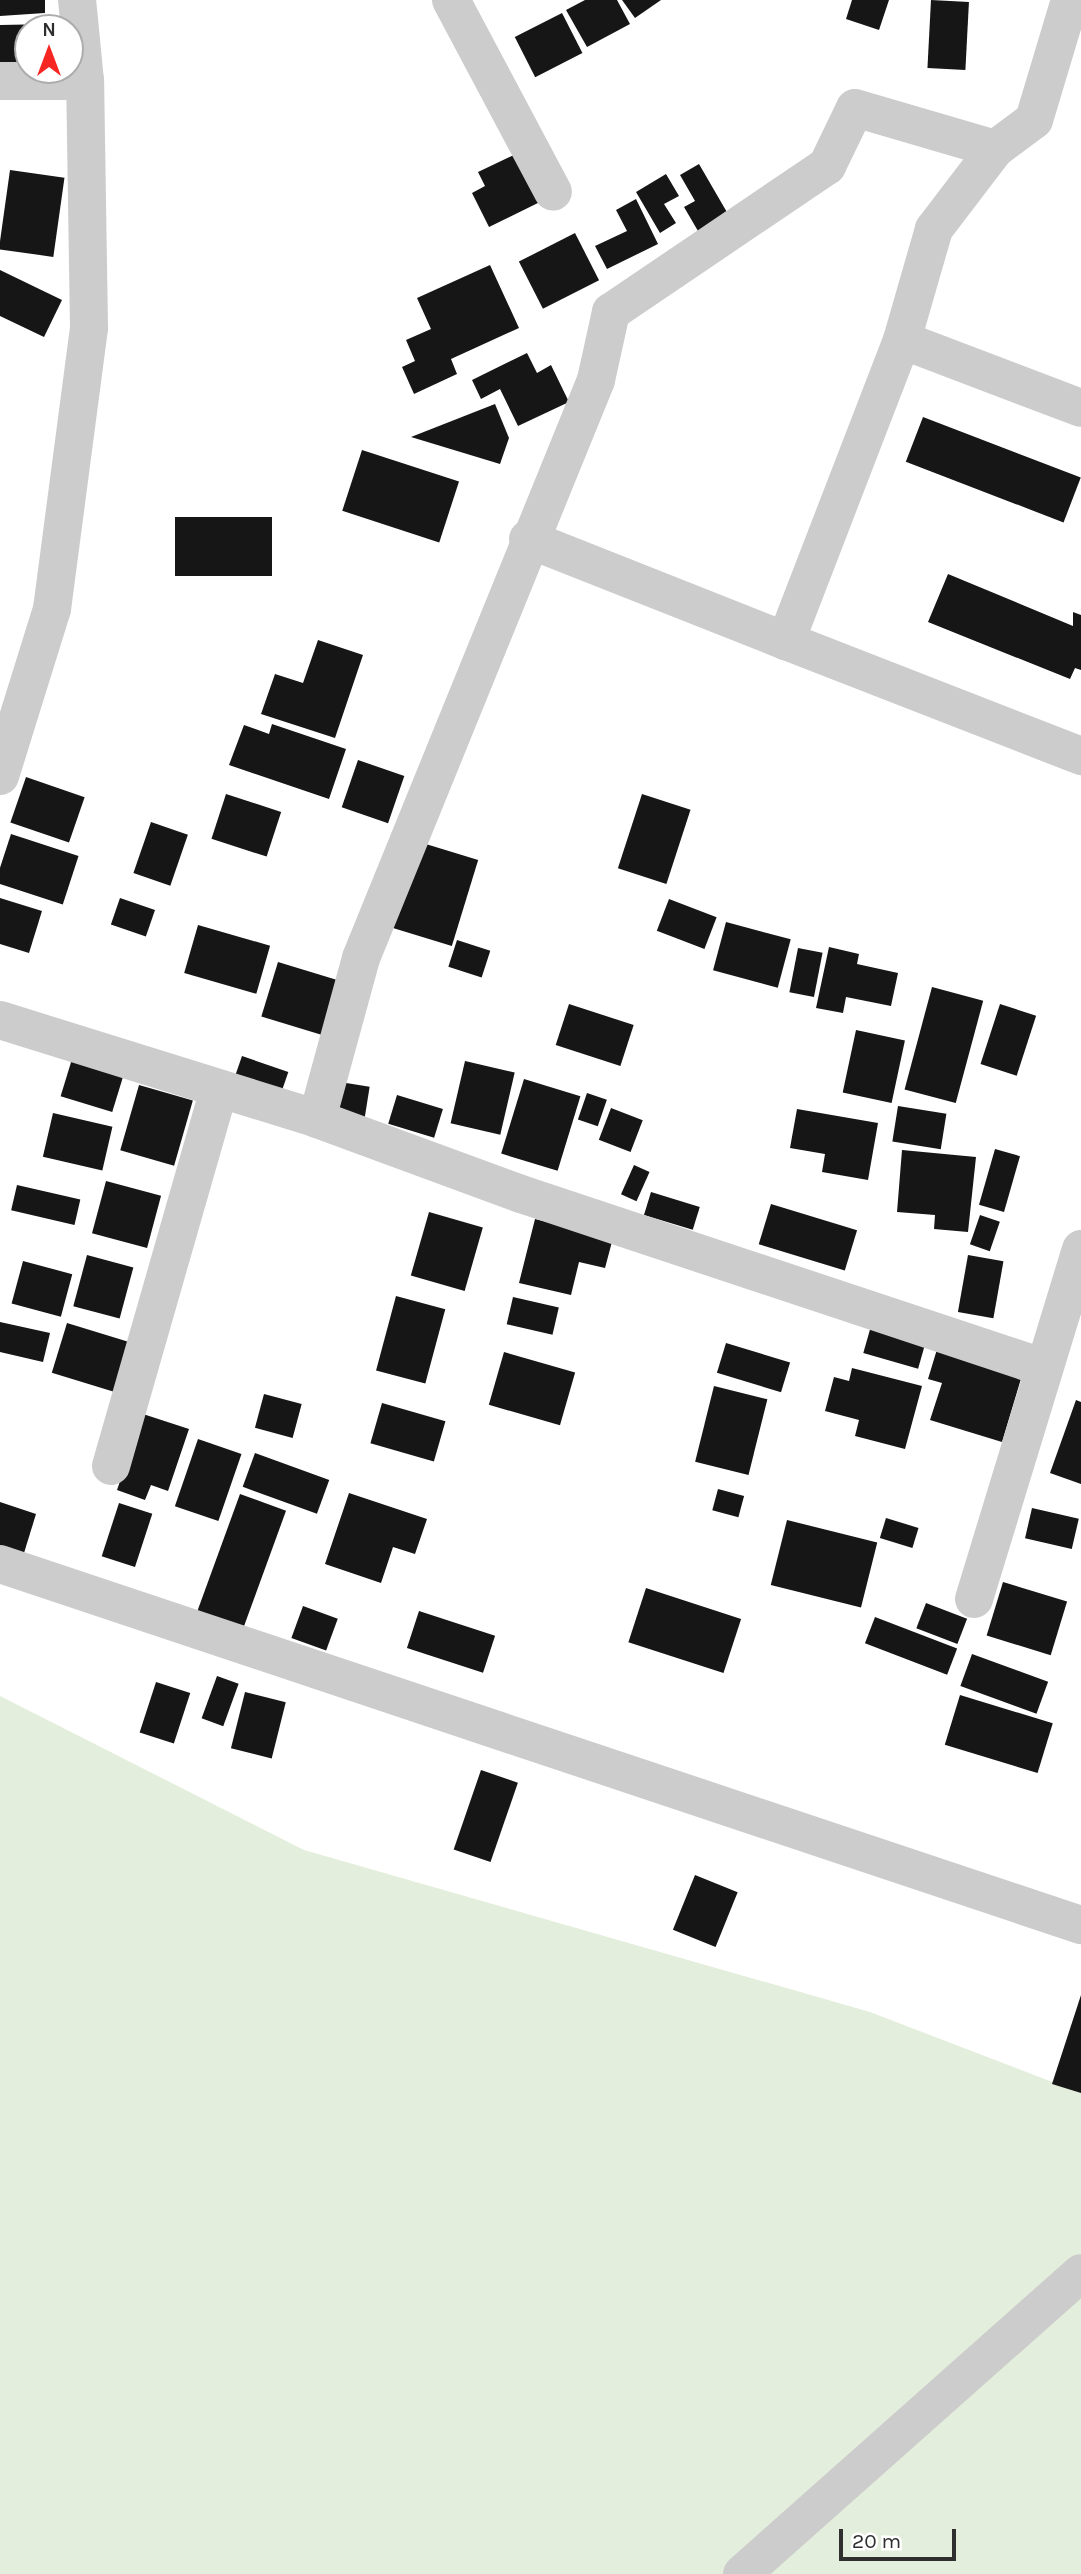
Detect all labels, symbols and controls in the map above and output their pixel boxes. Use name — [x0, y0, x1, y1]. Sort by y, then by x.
north arrow — [14, 14, 84, 84]
text: N — [42, 19, 56, 41]
scale bar — [843, 2514, 960, 2558]
text: 20 m — [852, 2529, 901, 2553]

